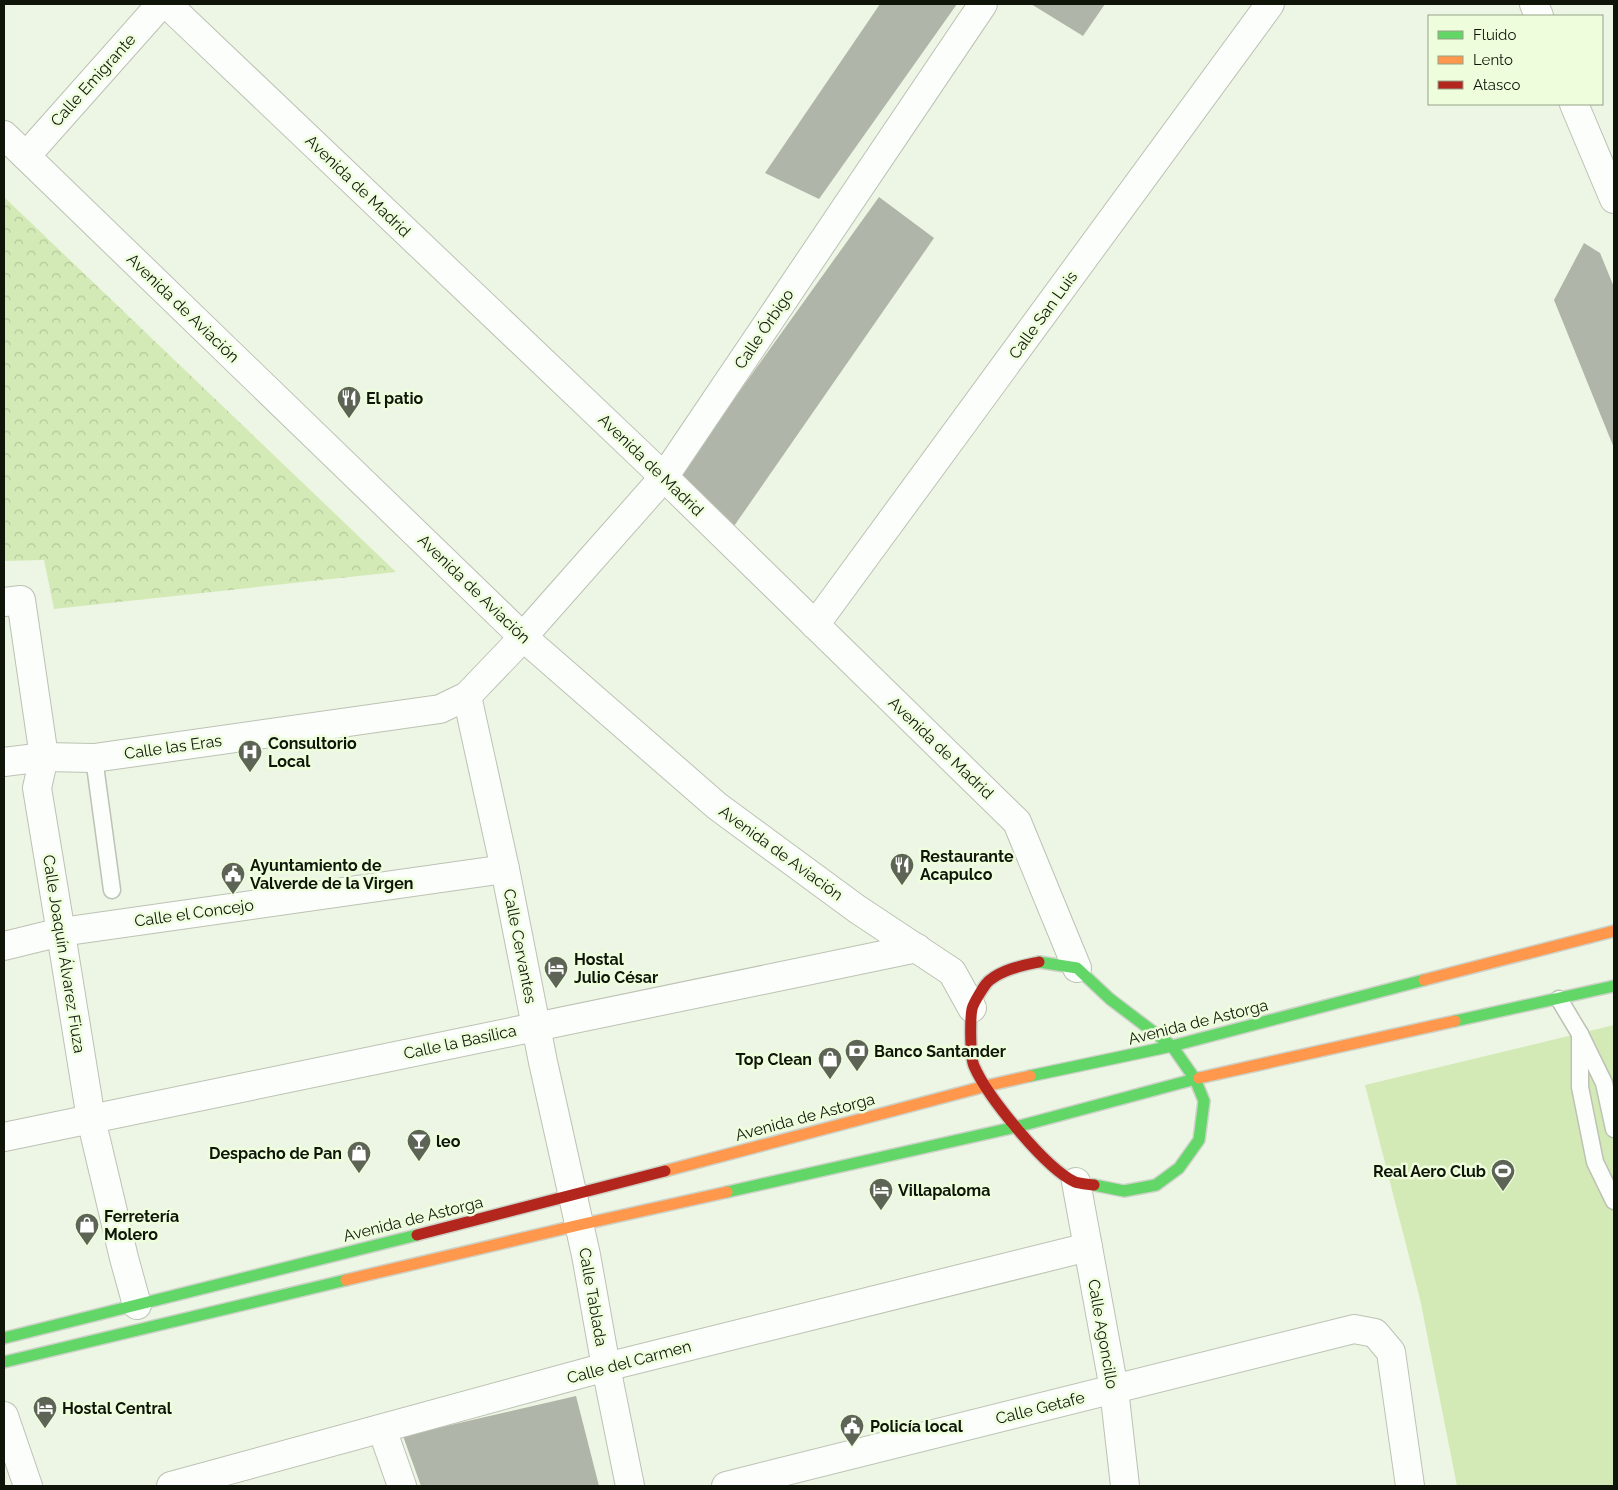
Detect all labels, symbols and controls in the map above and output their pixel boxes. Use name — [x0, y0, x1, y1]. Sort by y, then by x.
legend — [1428, 15, 1603, 105]
text: Fluido — [1473, 26, 1516, 44]
street label: Calle Emigrante — [47, 30, 139, 130]
text: Lento — [1473, 51, 1513, 69]
text: Atasco — [1473, 76, 1520, 94]
street label: Avenida de Madrid — [302, 131, 414, 241]
street label: Avenida de Aviación — [123, 250, 243, 366]
street label: Calle San Luis — [1005, 267, 1081, 363]
street label: Calle Órbigo — [730, 285, 798, 373]
restaurant icon: El patio — [336, 385, 362, 419]
place label: El patio — [366, 389, 424, 408]
street label: Avenida de Madrid — [595, 410, 707, 520]
street label: Avenida de Aviación — [414, 531, 534, 647]
street label: Avenida de Madrid — [885, 693, 997, 803]
street label: Calle las Eras — [123, 731, 223, 763]
place label: Consultorio Local — [268, 734, 357, 771]
hospital icon: Consultorio Local — [237, 739, 263, 773]
street label: Avenida de Aviación — [715, 802, 847, 904]
place label: Restaurante Acapulco — [920, 847, 1014, 884]
restaurant icon: Restaurante Acapulco — [889, 852, 915, 886]
street label: Calle Joaquín Álvarez Fiuza — [39, 853, 90, 1055]
place label: Ayuntamiento de Valverde de la Virgen — [250, 856, 413, 893]
public building icon: Ayuntamiento de Valverde de la Virgen — [220, 861, 246, 895]
street label: Calle Cervantes — [500, 887, 540, 1005]
street label: Calle el Concejo — [133, 895, 255, 931]
place label: Hostal Julio César — [574, 950, 658, 987]
hotel icon: Hostal Julio César — [543, 955, 569, 989]
street label: Avenida de Astorga — [1126, 995, 1270, 1049]
street label: Calle la Basílica — [402, 1021, 518, 1063]
bank icon: Banco Santander — [844, 1038, 870, 1072]
place label: Banco Santander — [874, 1042, 1006, 1061]
shop icon: Top Clean — [817, 1046, 843, 1080]
place label: Top Clean — [736, 1050, 812, 1069]
street label: Avenida de Astorga — [733, 1089, 877, 1145]
bar icon: leo — [406, 1128, 432, 1162]
place label: leo — [436, 1132, 461, 1151]
shop icon: Despacho de Pan — [346, 1140, 372, 1174]
place label: Despacho de Pan — [209, 1144, 342, 1163]
sports icon: Real Aero Club — [1490, 1158, 1516, 1192]
place label: Real Aero Club — [1373, 1162, 1486, 1181]
hotel icon: Villapaloma — [868, 1177, 894, 1211]
place label: Villapaloma — [898, 1181, 990, 1200]
street label: Avenida de Astorga — [341, 1192, 485, 1246]
place label: Ferretería Molero — [104, 1207, 179, 1244]
shop icon: Ferretería Molero — [74, 1212, 100, 1246]
street label: Calle Tablada — [575, 1246, 611, 1348]
street label: Calle Agoncillo — [1084, 1278, 1122, 1390]
street label: Calle del Carmen — [565, 1336, 693, 1388]
street label: Calle Getafe — [994, 1388, 1086, 1428]
hotel icon: Hostal Central — [32, 1395, 58, 1429]
place label: Hostal Central — [62, 1399, 173, 1418]
public building icon: Policía local — [839, 1413, 865, 1447]
place label: Policía local — [870, 1417, 964, 1436]

